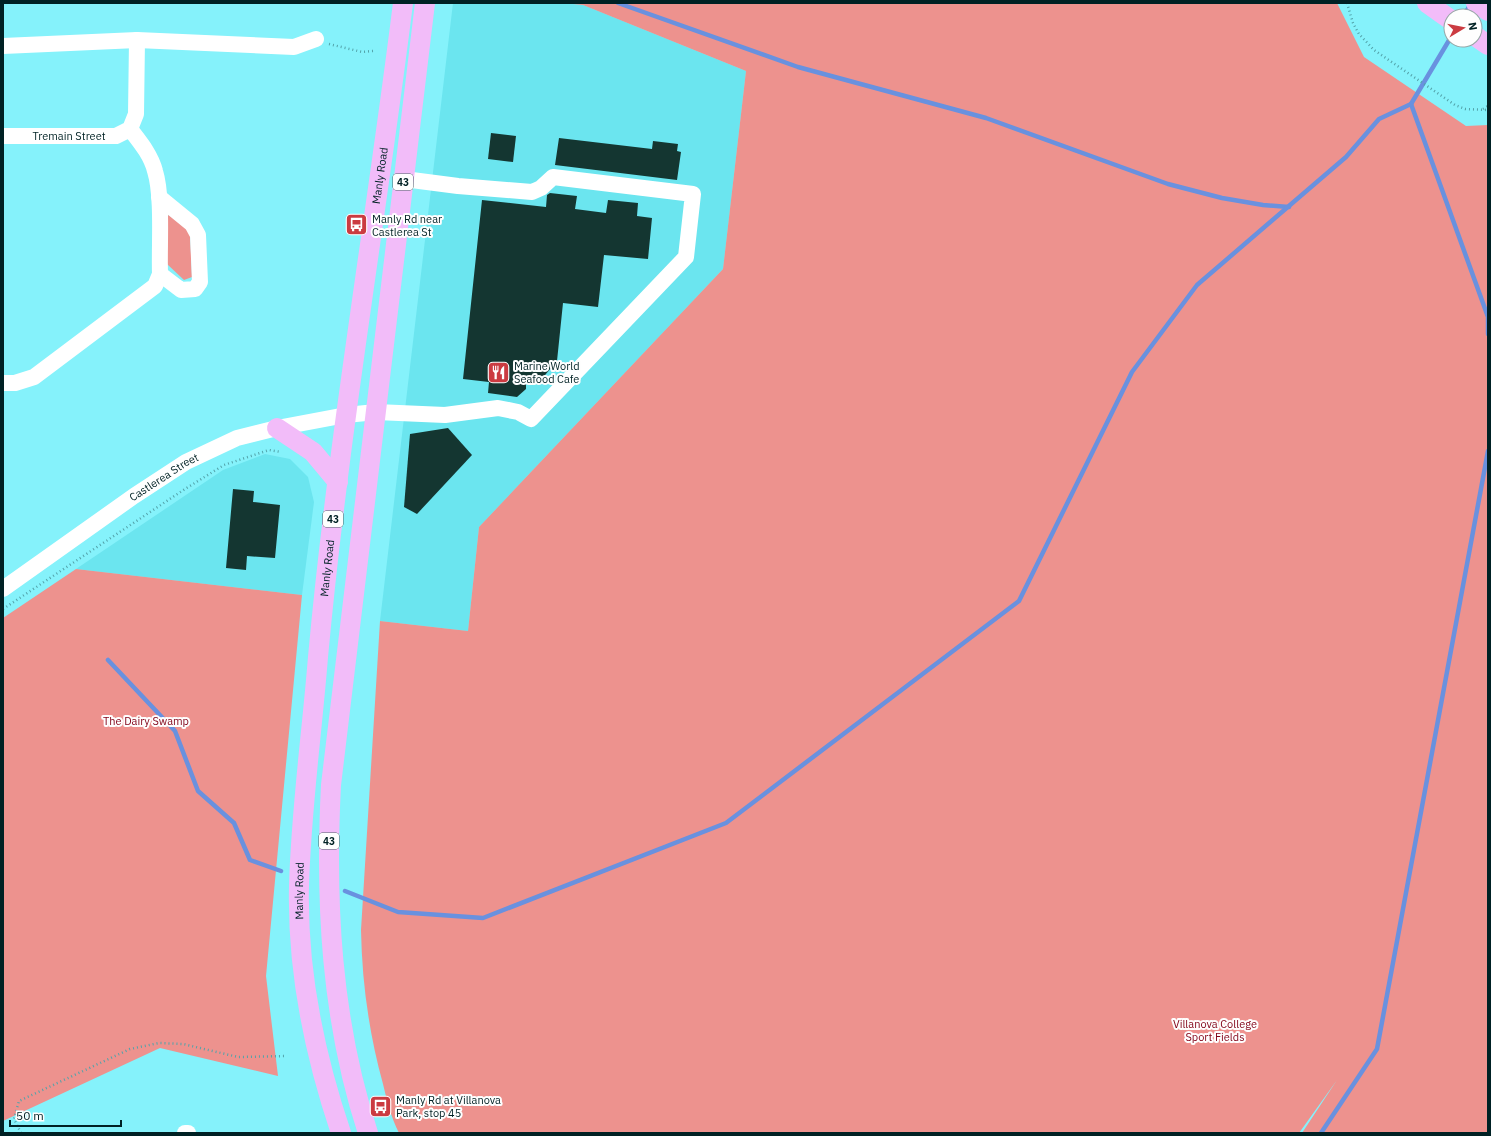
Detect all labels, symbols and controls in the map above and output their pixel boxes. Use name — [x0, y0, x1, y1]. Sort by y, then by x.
north arrow — [1443, 8, 1483, 48]
text: N — [1465, 21, 1480, 31]
street label: Tremain Street — [32, 129, 106, 143]
street label: Manly Road — [369, 146, 391, 205]
road number: 43 — [393, 174, 413, 190]
bus stop icon: Manly Rd near Castlerea St — [343, 212, 369, 238]
place label: Manly Rd near Castlerea St — [372, 212, 442, 239]
restaurant icon: Marine World Seafood Cafe — [485, 359, 511, 385]
place label: Marine World Seafood Cafe — [514, 359, 580, 386]
street label: Castlerea Street — [126, 450, 201, 504]
road number: 43 — [323, 511, 343, 527]
street label: Manly Road — [317, 539, 337, 597]
park label: The Dairy Swamp — [103, 714, 189, 728]
road number: 43 — [319, 833, 339, 849]
street label: Manly Road — [292, 862, 307, 920]
park label: Villanova College Sport Fields — [1173, 1017, 1257, 1044]
bus stop icon: Manly Rd at Villanova Park, stop 45 — [367, 1093, 393, 1119]
place label: Manly Rd at Villanova Park, stop 45 — [396, 1093, 501, 1120]
scale bar — [10, 1102, 121, 1128]
text: 50 m — [16, 1108, 44, 1123]

